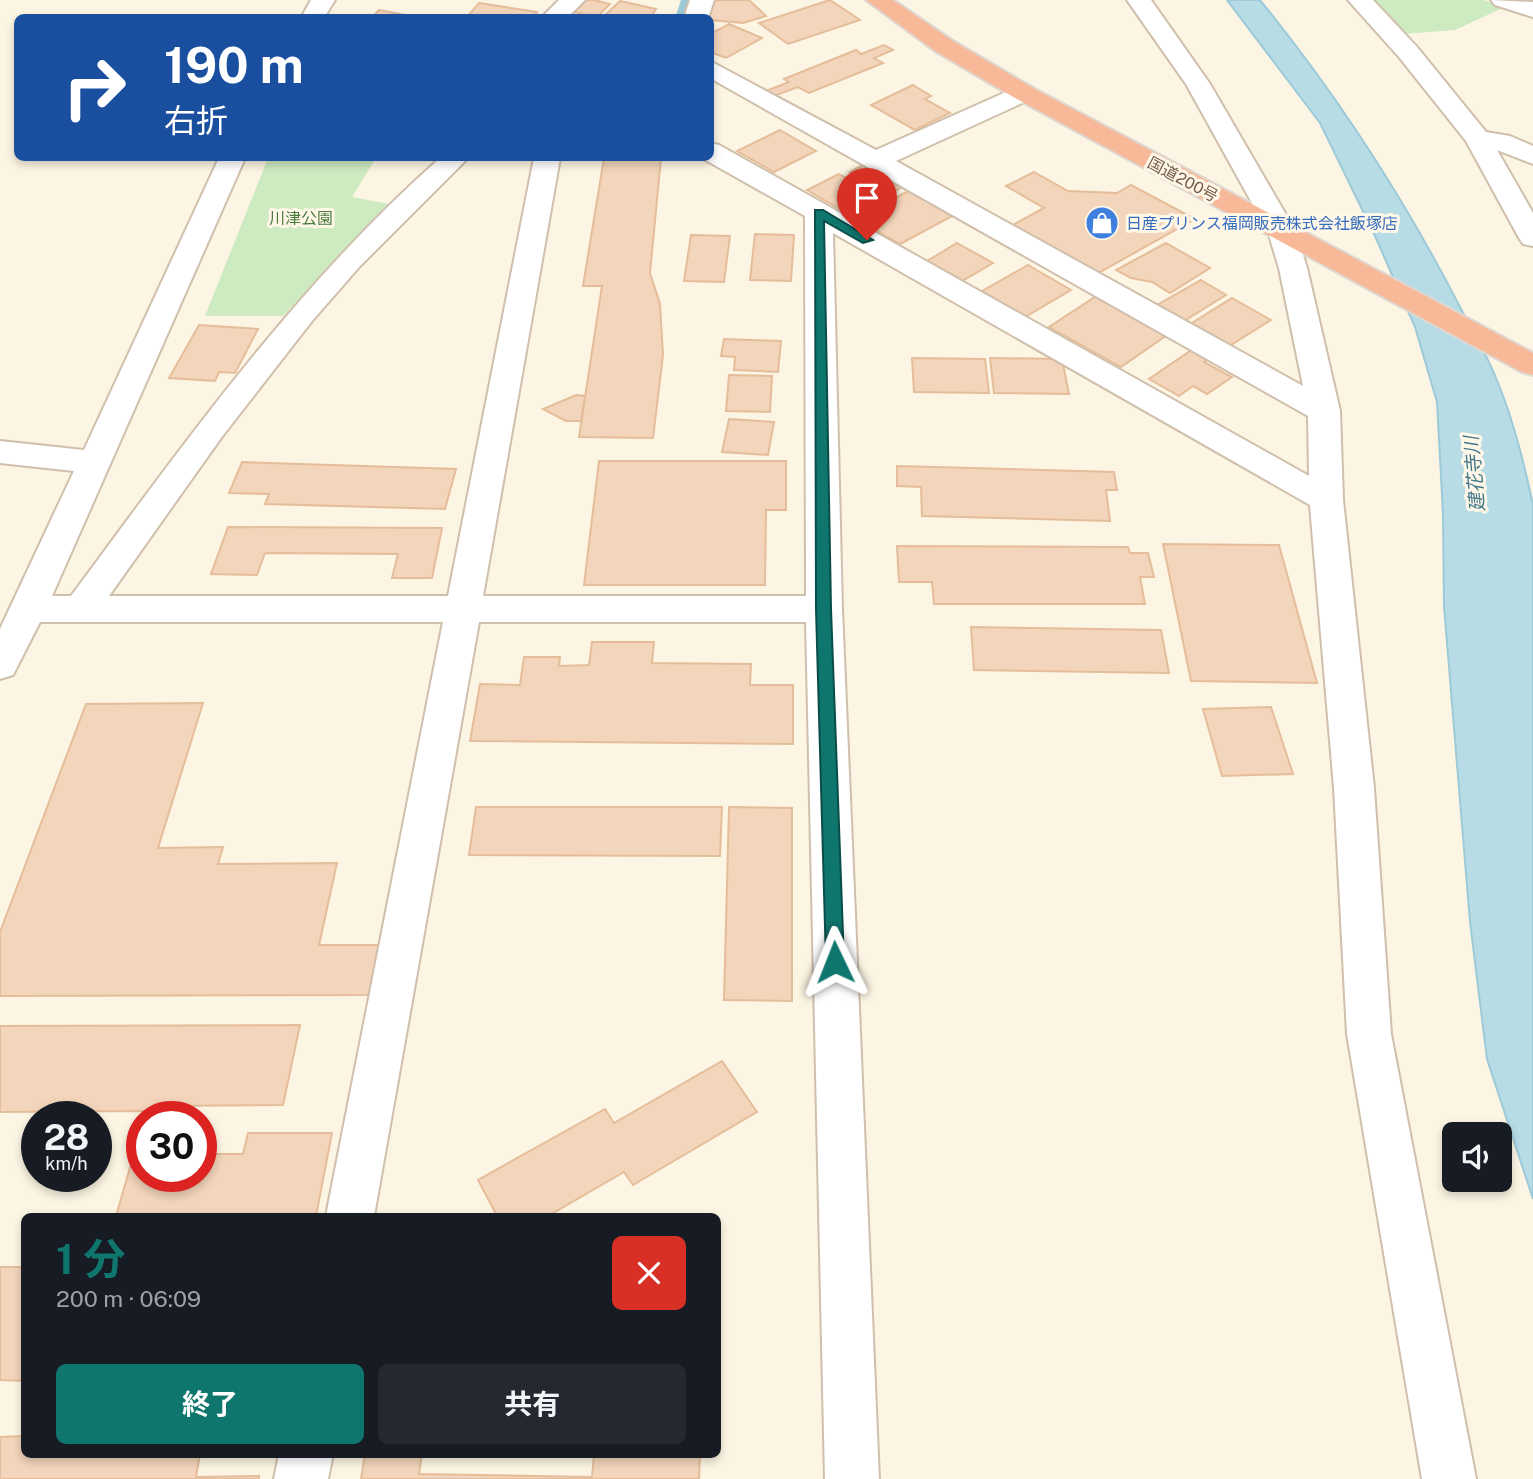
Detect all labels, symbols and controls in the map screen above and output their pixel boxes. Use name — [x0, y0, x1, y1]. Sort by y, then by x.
text: 190 m — [164, 36, 304, 94]
icon: right — [49, 42, 140, 133]
text: 右折 — [164, 102, 228, 139]
street label: 国道200号 — [1144, 153, 1221, 206]
pin — [837, 168, 897, 240]
icon: arrive — [848, 179, 886, 217]
shop icon: 日産プリンス福岡販売株式会社飯塚店 — [1083, 204, 1121, 242]
park label: 川津公園 — [269, 209, 333, 228]
place label: 日産プリンス福岡販売株式会社飯塚店 — [1126, 214, 1398, 233]
water label: 建花寺川 — [1460, 433, 1488, 513]
position arrow — [798, 925, 872, 999]
speed limit sign: 30 — [126, 1101, 217, 1192]
text: 28 — [44, 1117, 89, 1158]
map controls — [1442, 1122, 1512, 1192]
button: sound — [1442, 1122, 1512, 1192]
text: km/h — [45, 1153, 88, 1174]
text: 1 分 — [56, 1234, 125, 1283]
button: close — [612, 1236, 686, 1310]
text: 200 m · 06:09 — [56, 1285, 201, 1312]
button: 終了 — [56, 1364, 364, 1444]
button: 共有 — [378, 1364, 686, 1444]

